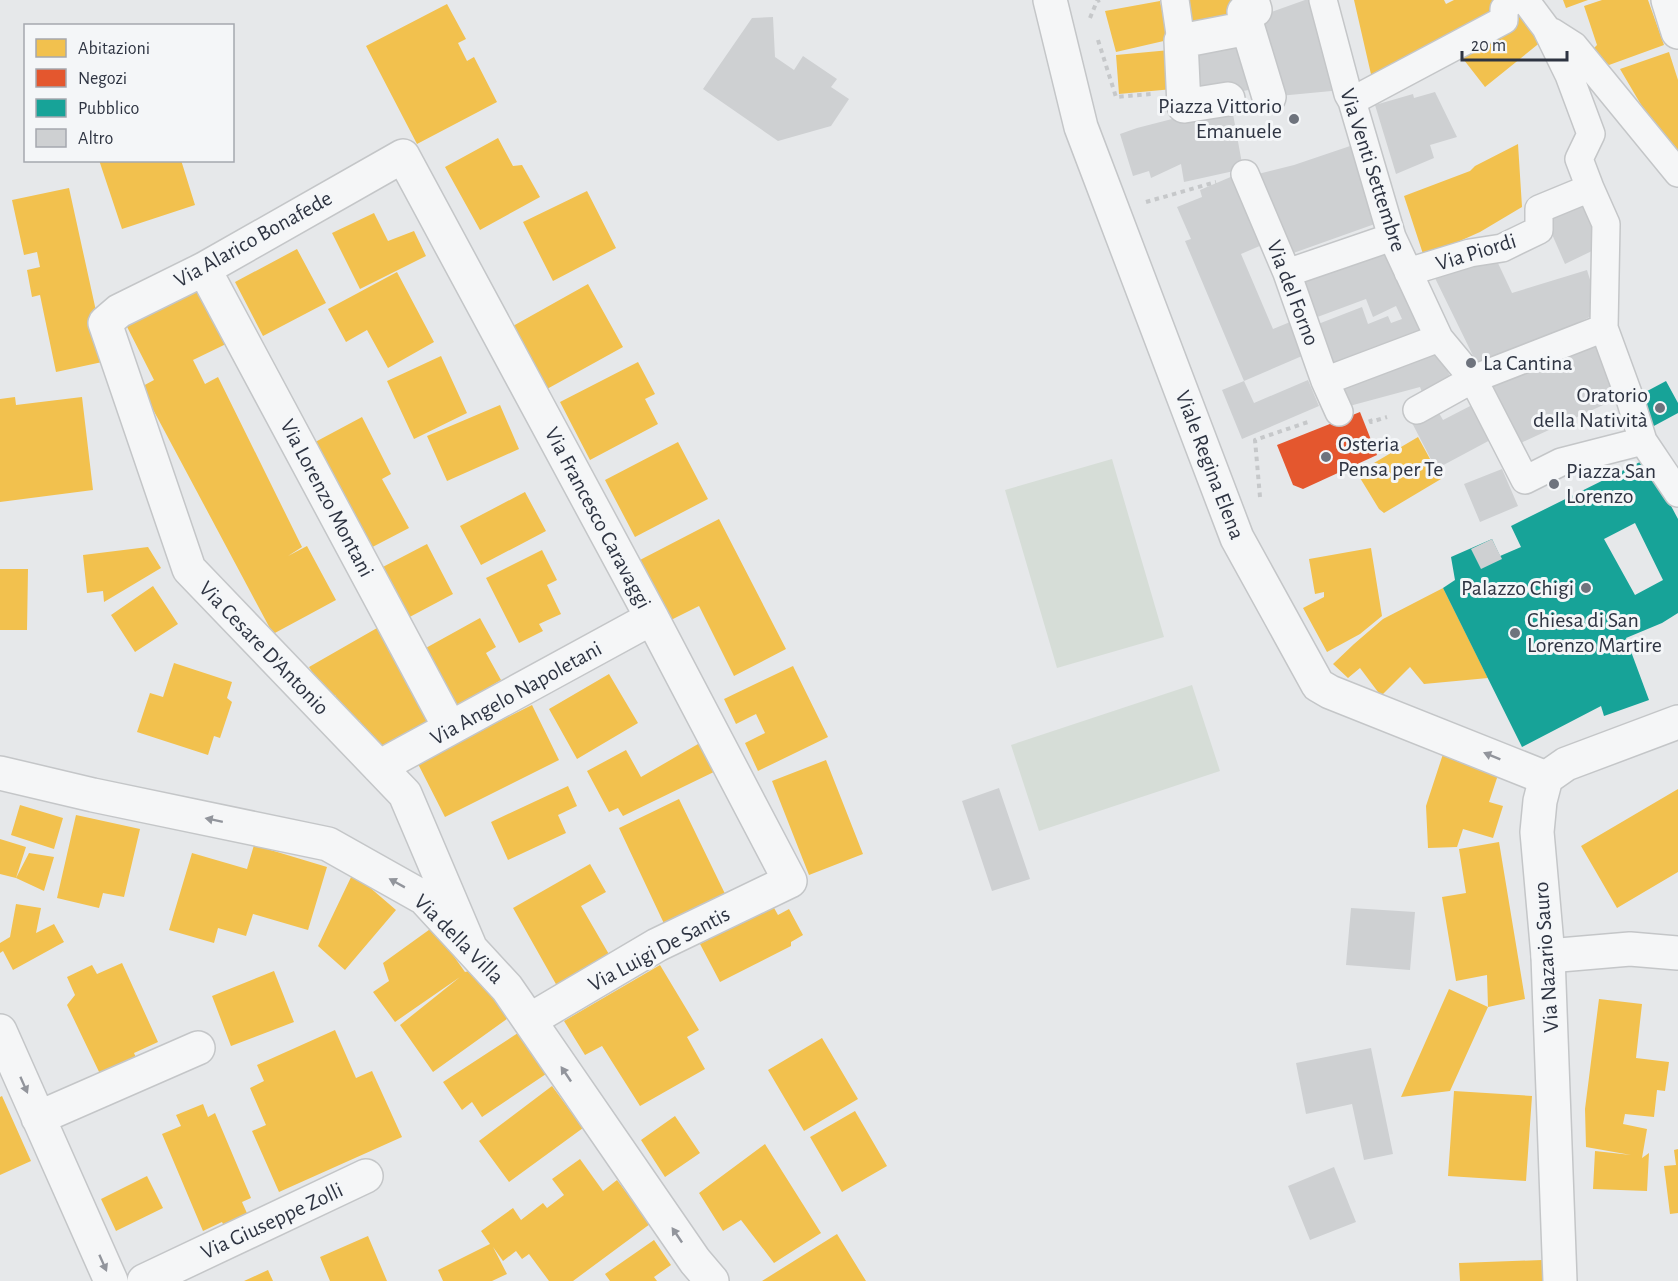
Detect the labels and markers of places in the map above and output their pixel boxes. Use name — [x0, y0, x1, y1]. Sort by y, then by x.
place label: Piazza Vittorio Emanuele — [1158, 95, 1282, 142]
marker: Piazza Vittorio Emanuele — [1287, 112, 1301, 126]
place label: La Cantina — [1483, 352, 1573, 374]
marker: La Cantina — [1464, 356, 1478, 370]
place label: Oratorio della Natività — [1533, 384, 1648, 431]
marker: Oratorio della Natività — [1653, 401, 1667, 415]
place label: Osteria Pensa per Te — [1338, 433, 1444, 480]
marker: Osteria Pensa per Te — [1319, 450, 1333, 464]
place label: Piazza San Lorenzo — [1566, 460, 1656, 507]
marker: Piazza San Lorenzo — [1547, 477, 1561, 491]
place label: Palazzo Chigi — [1461, 577, 1574, 599]
marker: Palazzo Chigi — [1579, 581, 1593, 595]
place label: Chiesa di San Lorenzo Martire — [1527, 609, 1662, 656]
marker: Chiesa di San Lorenzo Martire — [1508, 626, 1522, 640]

